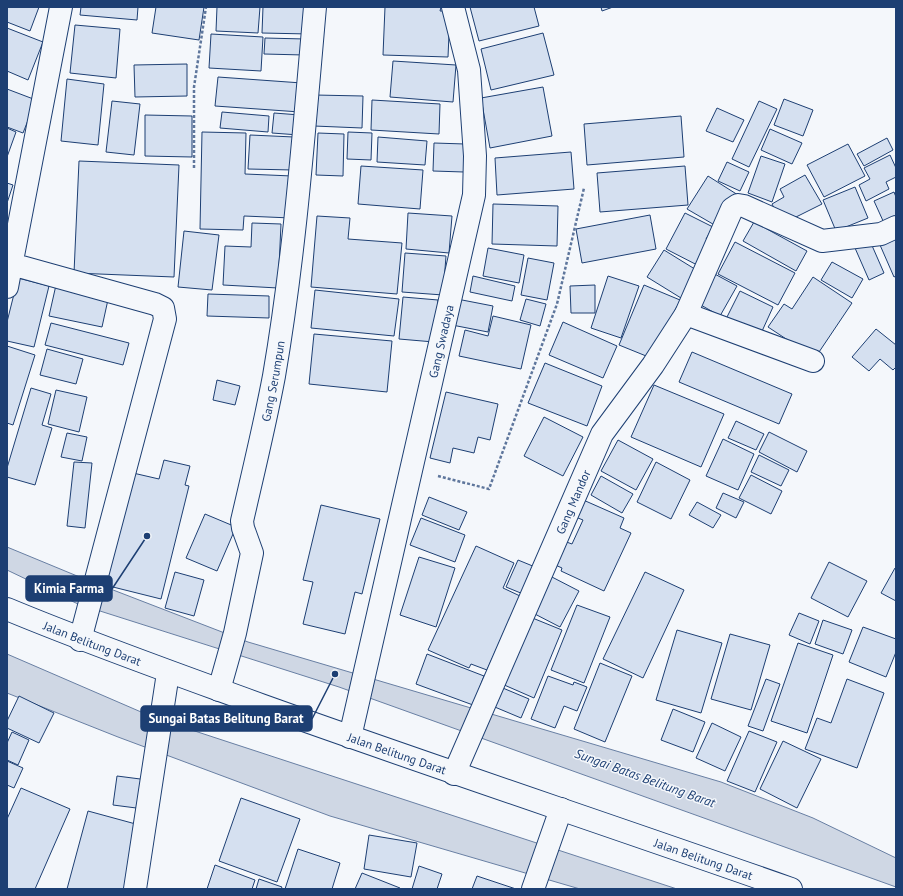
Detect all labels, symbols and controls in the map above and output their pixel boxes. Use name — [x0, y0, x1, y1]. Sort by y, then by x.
street label: Gang Swadaya — [425, 303, 456, 379]
street label: Gang Serumpun — [257, 339, 287, 423]
street label: Gang Mandor — [552, 467, 593, 536]
callout: Kimia Farma — [26, 576, 112, 601]
text: Kimia Farma — [34, 580, 104, 597]
street label: Jalan Belitung Darat — [41, 617, 143, 668]
callout: Sungai Batas Belitung Barat — [141, 706, 312, 731]
text: Sungai Batas Belitung Barat — [148, 710, 304, 727]
street label: Jalan Belitung Darat — [345, 729, 448, 777]
water label: Sungai Batas Belitung Barat — [572, 745, 718, 812]
street label: Jalan Belitung Darat — [651, 834, 755, 883]

